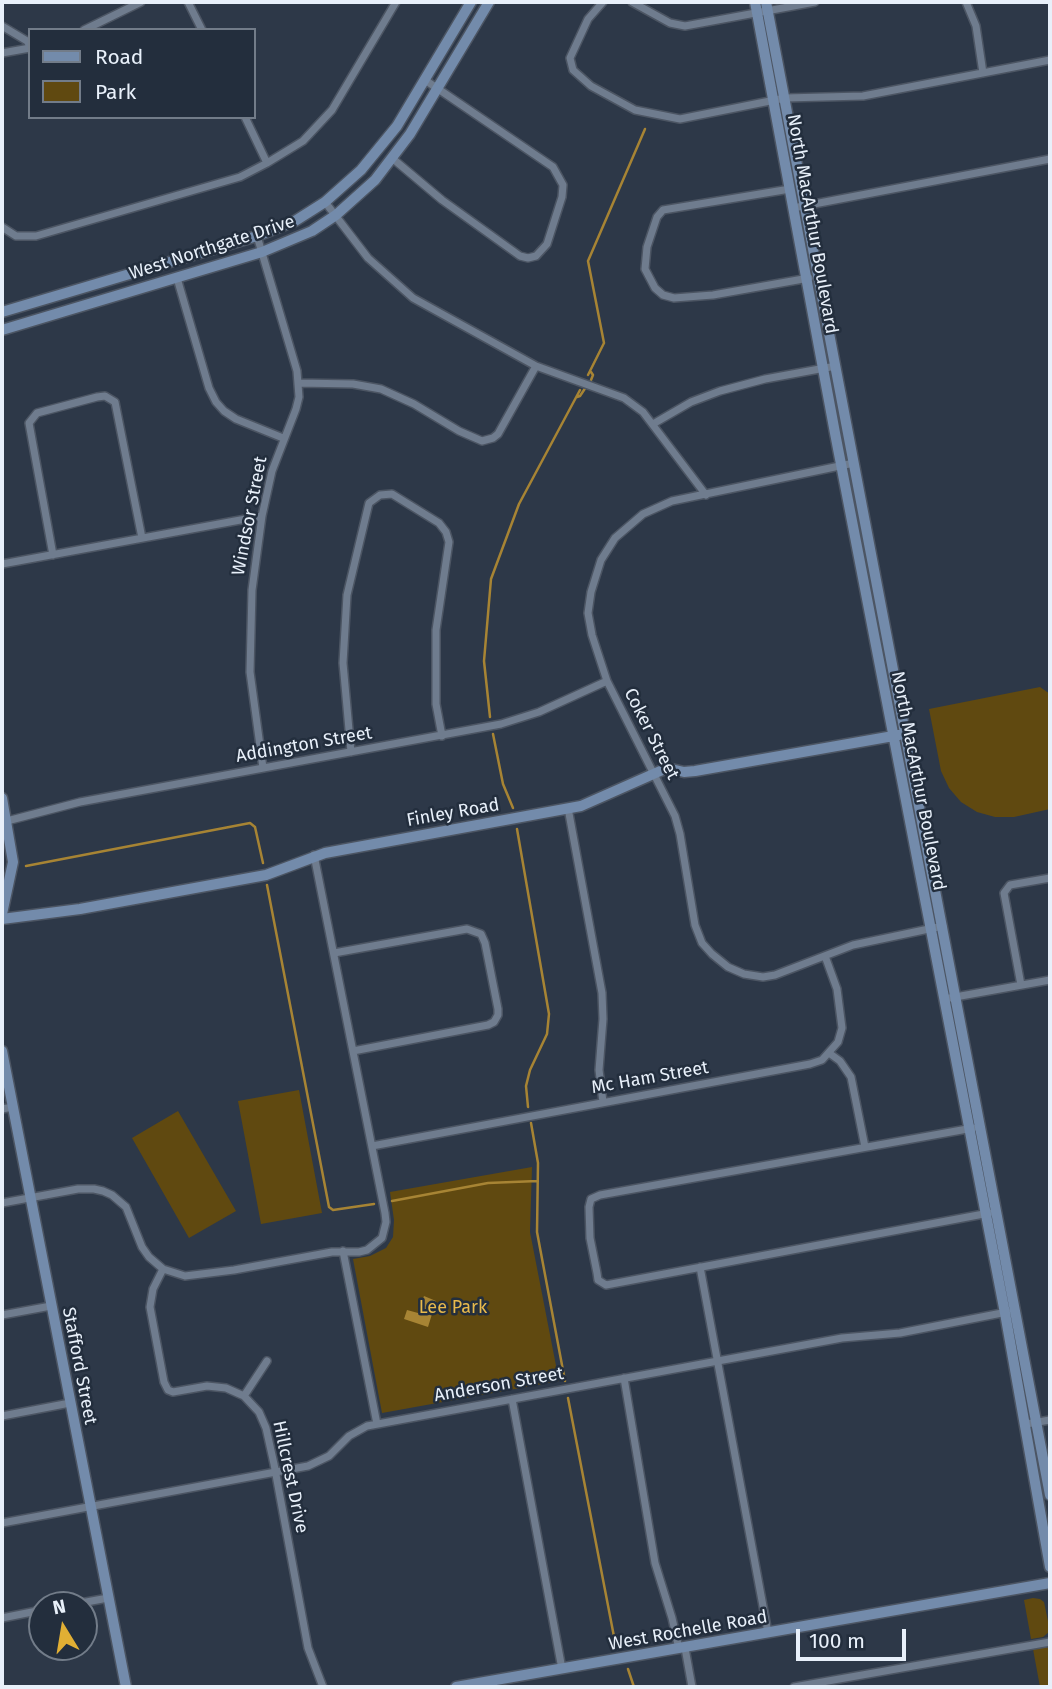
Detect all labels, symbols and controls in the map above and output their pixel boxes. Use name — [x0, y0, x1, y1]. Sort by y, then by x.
legend — [28, 28, 256, 119]
text: Road — [95, 44, 143, 70]
text: Park — [95, 79, 136, 105]
street label: North MacArthur Boulevard — [782, 112, 842, 336]
street label: West Northgate Drive — [126, 211, 298, 285]
street label: Windsor Street — [228, 455, 272, 577]
street label: North MacArthur Boulevard — [886, 670, 950, 892]
street label: Coker Street — [619, 685, 683, 783]
street label: Addington Street — [234, 722, 374, 768]
street label: Finley Road — [405, 794, 501, 832]
street label: Mc Ham Street — [590, 1057, 710, 1099]
park label: Lee Park — [419, 1297, 487, 1319]
street label: Stafford Street — [57, 1305, 101, 1427]
street label: Anderson Street — [433, 1363, 565, 1407]
street label: Hillcrest Drive — [268, 1419, 312, 1535]
north arrow — [28, 1591, 98, 1661]
text: N — [51, 1594, 68, 1619]
street label: West Rochelle Road — [607, 1606, 769, 1656]
scale bar — [800, 1616, 910, 1660]
text: 100 m — [809, 1628, 865, 1654]

